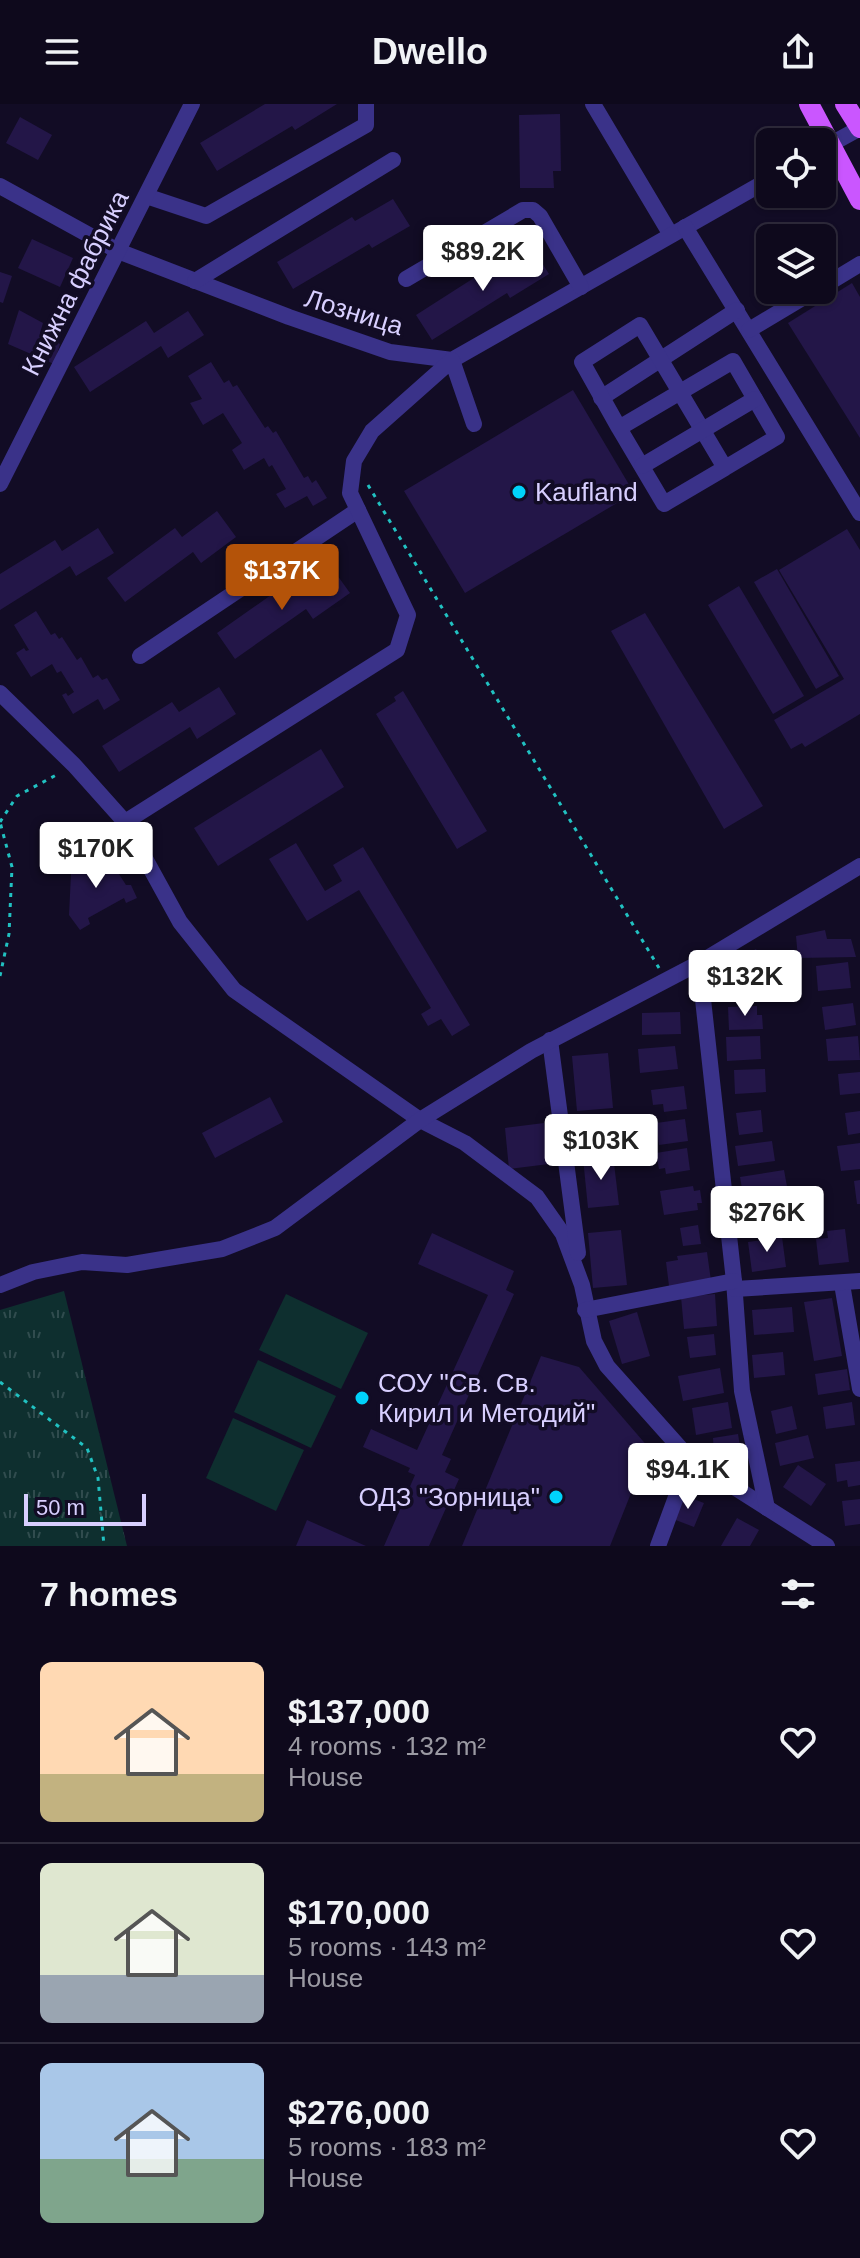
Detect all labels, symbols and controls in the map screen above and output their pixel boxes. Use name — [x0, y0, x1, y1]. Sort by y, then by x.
icon: menu — [40, 30, 84, 74]
icon: share — [776, 30, 820, 74]
text: Dwello — [372, 31, 488, 72]
map controls — [756, 128, 836, 304]
button: locate — [756, 128, 836, 208]
street label: Книжна фабрика — [15, 185, 135, 381]
button: layers — [756, 224, 836, 304]
pin: $89.2K — [418, 225, 548, 293]
text: $89.2K — [441, 236, 525, 266]
street label: Лозница — [301, 283, 407, 341]
place label: Kaufland — [535, 477, 638, 507]
marker: Kaufland — [510, 483, 528, 501]
pin: $137K — [226, 544, 338, 612]
text: $137K — [244, 555, 320, 585]
pin: $170K — [40, 822, 152, 890]
text: $170K — [58, 833, 134, 863]
pin: $132K — [689, 950, 801, 1018]
text: $132K — [707, 961, 783, 991]
pin: $103K — [545, 1114, 657, 1182]
text: $103K — [563, 1125, 639, 1155]
pin: $276K — [711, 1186, 823, 1254]
text: $276K — [729, 1197, 805, 1227]
place label: СОУ "Св. Св. Кирил и Методий" — [378, 1368, 595, 1428]
marker: СОУ "Св. Св. Кирил и Методий" — [353, 1389, 371, 1407]
pin: $94.1K — [623, 1443, 753, 1511]
text: $94.1K — [646, 1454, 730, 1484]
place label: ОДЗ "Зорница" — [358, 1482, 540, 1512]
marker: ОДЗ "Зорница" — [547, 1488, 565, 1506]
scale bar — [24, 1490, 146, 1526]
text: 50 m — [36, 1495, 85, 1520]
icon: filters — [776, 1572, 820, 1616]
text: 7 homes — [40, 1575, 178, 1613]
text: $137,000 — [288, 1692, 430, 1730]
icon: home — [104, 1694, 200, 1790]
icon: heart — [776, 1720, 820, 1764]
text: 4 rooms · 132 m² — [288, 1731, 486, 1761]
text: House — [288, 1762, 363, 1792]
text: $170,000 — [288, 1893, 430, 1931]
icon: home — [104, 1895, 200, 1991]
icon: heart — [776, 1921, 820, 1965]
text: 5 rooms · 143 m² — [288, 1932, 486, 1962]
text: House — [288, 1963, 363, 1993]
text: $276,000 — [288, 2093, 430, 2131]
icon: home — [104, 2095, 200, 2191]
icon: heart — [776, 2121, 820, 2165]
text: 5 rooms · 183 m² — [288, 2132, 486, 2162]
text: House — [288, 2163, 363, 2193]

